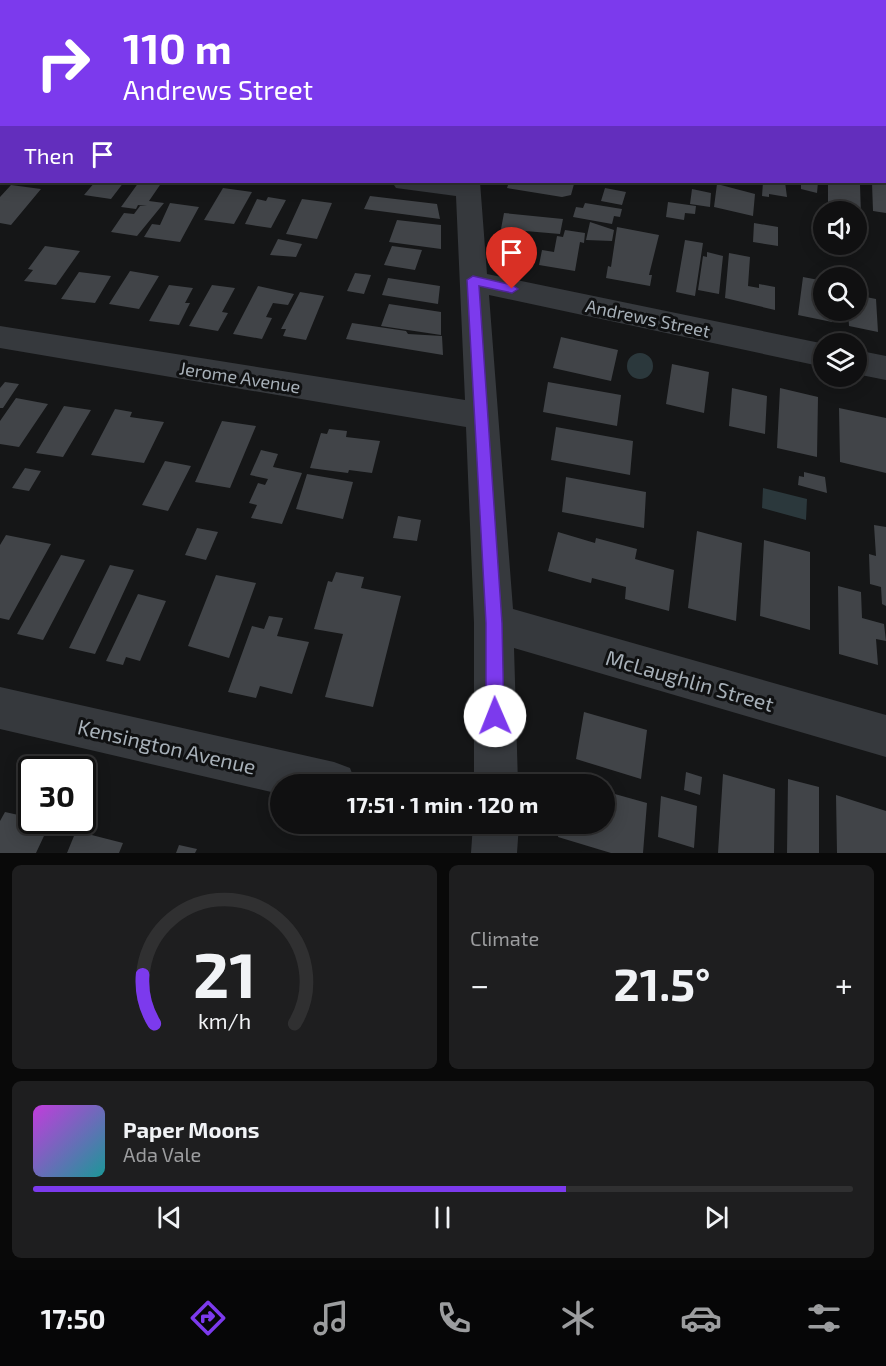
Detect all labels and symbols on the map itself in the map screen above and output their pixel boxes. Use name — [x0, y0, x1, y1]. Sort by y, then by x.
pin — [486, 227, 537, 289]
street label: Andrews Street — [584, 294, 712, 342]
street label: Jerome Avenue — [178, 357, 302, 397]
street label: McLaughlin Street — [603, 644, 777, 716]
position arrow — [463, 684, 527, 748]
street label: Kensington Avenue — [75, 713, 259, 779]
speed limit sign: 30 — [18, 756, 96, 834]

